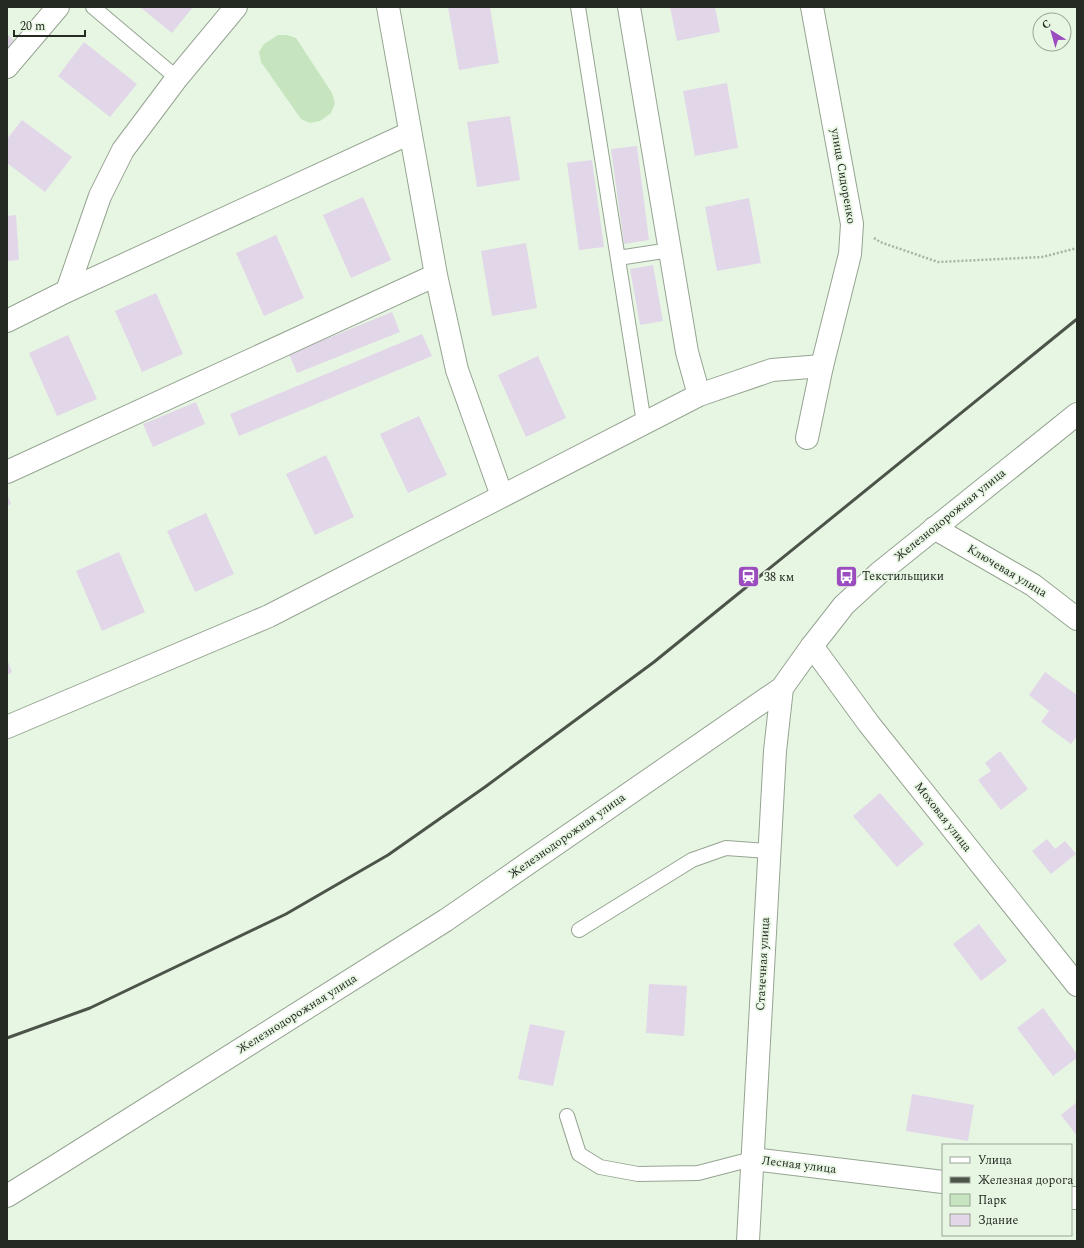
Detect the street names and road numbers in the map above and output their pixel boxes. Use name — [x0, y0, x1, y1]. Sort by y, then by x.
street label: улица Сидоренко — [825, 126, 861, 225]
street label: Железнодорожная улица — [890, 464, 1010, 566]
street label: Ключевая улица — [963, 540, 1051, 602]
street label: Моховая улица — [910, 778, 976, 856]
street label: Железнодорожная улица — [505, 788, 630, 884]
street label: Стачечная улица — [751, 916, 775, 1011]
street label: Железнодорожная улица — [233, 969, 361, 1059]
street label: Лесная улица — [761, 1151, 837, 1179]

